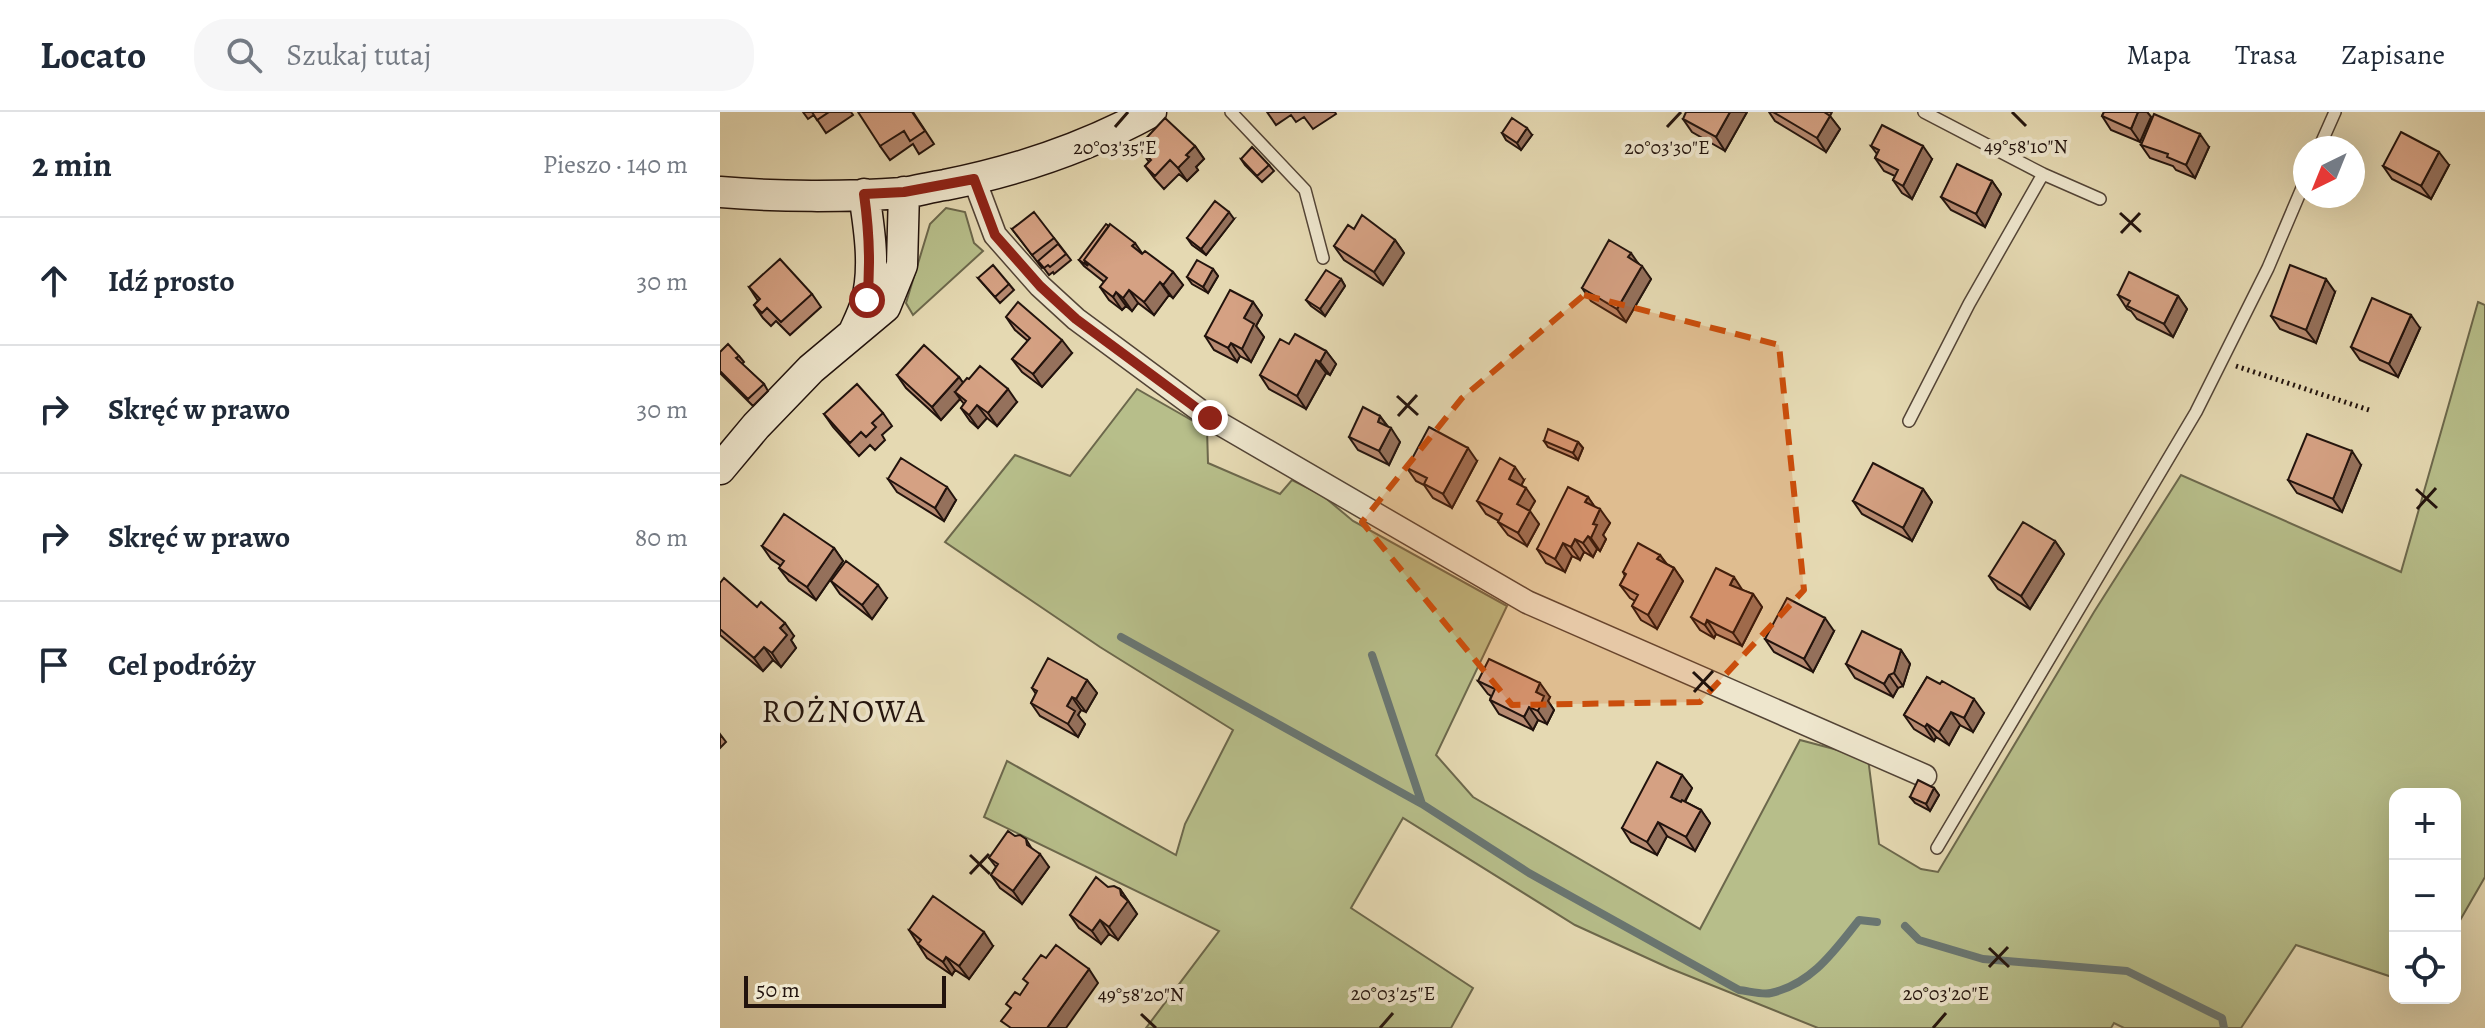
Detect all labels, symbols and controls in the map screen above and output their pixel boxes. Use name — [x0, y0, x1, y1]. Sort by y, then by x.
search box — [194, 19, 754, 91]
text: Locato — [40, 29, 146, 81]
icon: search — [222, 33, 266, 77]
text: Szukaj tutaj — [286, 35, 432, 75]
text: Mapa — [2127, 36, 2191, 74]
text: Trasa — [2235, 36, 2297, 74]
text: Zapisane — [2341, 36, 2445, 74]
text: 49°58'10"N — [1984, 133, 2068, 160]
text: 20°03'35"E — [1073, 134, 1157, 161]
text: 20°03'30"E — [1624, 134, 1710, 161]
north arrow — [2293, 136, 2365, 208]
text: 2 min — [32, 141, 112, 188]
text: Pieszo · 140 m — [543, 147, 688, 182]
icon: ahead — [32, 259, 76, 303]
text: Idź prosto — [108, 261, 235, 301]
text: 30 m — [637, 264, 688, 299]
route start — [849, 282, 885, 318]
icon: right — [32, 387, 76, 431]
text: Skręć w prawo — [108, 389, 290, 429]
text: 30 m — [637, 392, 688, 427]
route end — [1192, 400, 1228, 436]
icon: right — [32, 515, 76, 559]
text: Skręć w prawo — [108, 517, 290, 557]
text: 80 m — [635, 520, 688, 555]
icon: arrive — [32, 643, 76, 687]
text: Cel podróży — [108, 645, 255, 685]
district label: ROŻNOWA — [762, 689, 926, 733]
map controls — [2389, 788, 2461, 1004]
button: + — [2389, 788, 2461, 860]
button: − — [2389, 860, 2461, 932]
button: locate — [2389, 932, 2461, 1004]
scale bar — [744, 972, 946, 1008]
text: 50 m — [756, 975, 800, 1005]
text: 20°03'25"E — [1351, 980, 1435, 1007]
text: 20°03'20"E — [1903, 980, 1989, 1007]
text: 49°58'20"N — [1098, 981, 1184, 1008]

